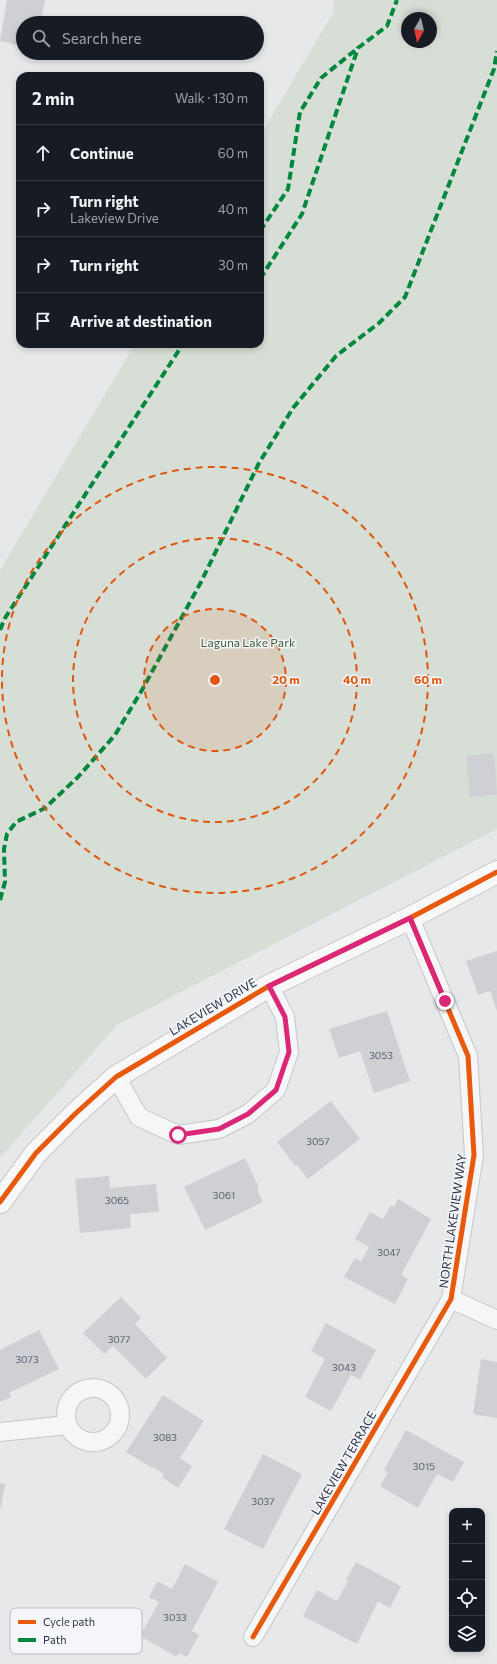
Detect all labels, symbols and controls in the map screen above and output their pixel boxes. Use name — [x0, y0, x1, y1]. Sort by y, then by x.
north arrow — [401, 12, 437, 48]
search box — [16, 16, 264, 60]
icon: search — [30, 27, 52, 49]
text: Search here — [62, 29, 141, 47]
text: 2 min — [32, 88, 74, 109]
text: Walk · 130 m — [175, 90, 248, 106]
icon: ahead — [32, 142, 54, 164]
text: Continue — [70, 144, 134, 162]
text: 60 m — [218, 145, 248, 161]
text: Turn right — [70, 192, 139, 210]
icon: right — [32, 198, 54, 220]
text: 40 m — [218, 201, 248, 217]
text: Lakeview Drive — [70, 210, 159, 226]
icon: right — [32, 254, 54, 276]
text: Turn right — [70, 256, 139, 274]
text: 30 m — [218, 257, 248, 273]
icon: arrive — [32, 310, 54, 332]
text: Arrive at destination — [70, 312, 212, 330]
park label: Laguna Lake Park — [201, 635, 296, 649]
text: 20 m — [272, 672, 300, 686]
text: 40 m — [343, 672, 371, 686]
text: 60 m — [414, 672, 442, 686]
centre of rings — [208, 673, 222, 687]
street label: LAKEVIEW DRIVE — [166, 975, 259, 1038]
route end — [436, 992, 454, 1010]
house number: 3053 — [369, 1049, 393, 1061]
route start — [169, 1126, 187, 1144]
house number: 3057 — [306, 1135, 330, 1147]
street label: NORTH LAKEVIEW WAY — [436, 1153, 468, 1289]
house number: 3061 — [213, 1189, 235, 1201]
house number: 3065 — [105, 1194, 129, 1206]
house number: 3047 — [377, 1246, 401, 1258]
house number: 3077 — [108, 1333, 130, 1345]
house number: 3073 — [15, 1353, 39, 1365]
house number: 3043 — [332, 1361, 356, 1373]
street label: LAKEVIEW TERRACE — [308, 1408, 379, 1517]
house number: 3083 — [153, 1431, 177, 1443]
house number: 3015 — [413, 1460, 435, 1472]
house number: 3037 — [251, 1495, 275, 1507]
map controls — [449, 1508, 485, 1652]
button: + — [449, 1508, 485, 1544]
button: − — [449, 1544, 485, 1580]
button: locate — [449, 1580, 485, 1616]
legend — [10, 1608, 142, 1654]
house number: 3033 — [163, 1611, 187, 1623]
text: Cycle path — [43, 1615, 95, 1628]
button: layers — [449, 1616, 485, 1652]
text: Path — [43, 1633, 66, 1646]

